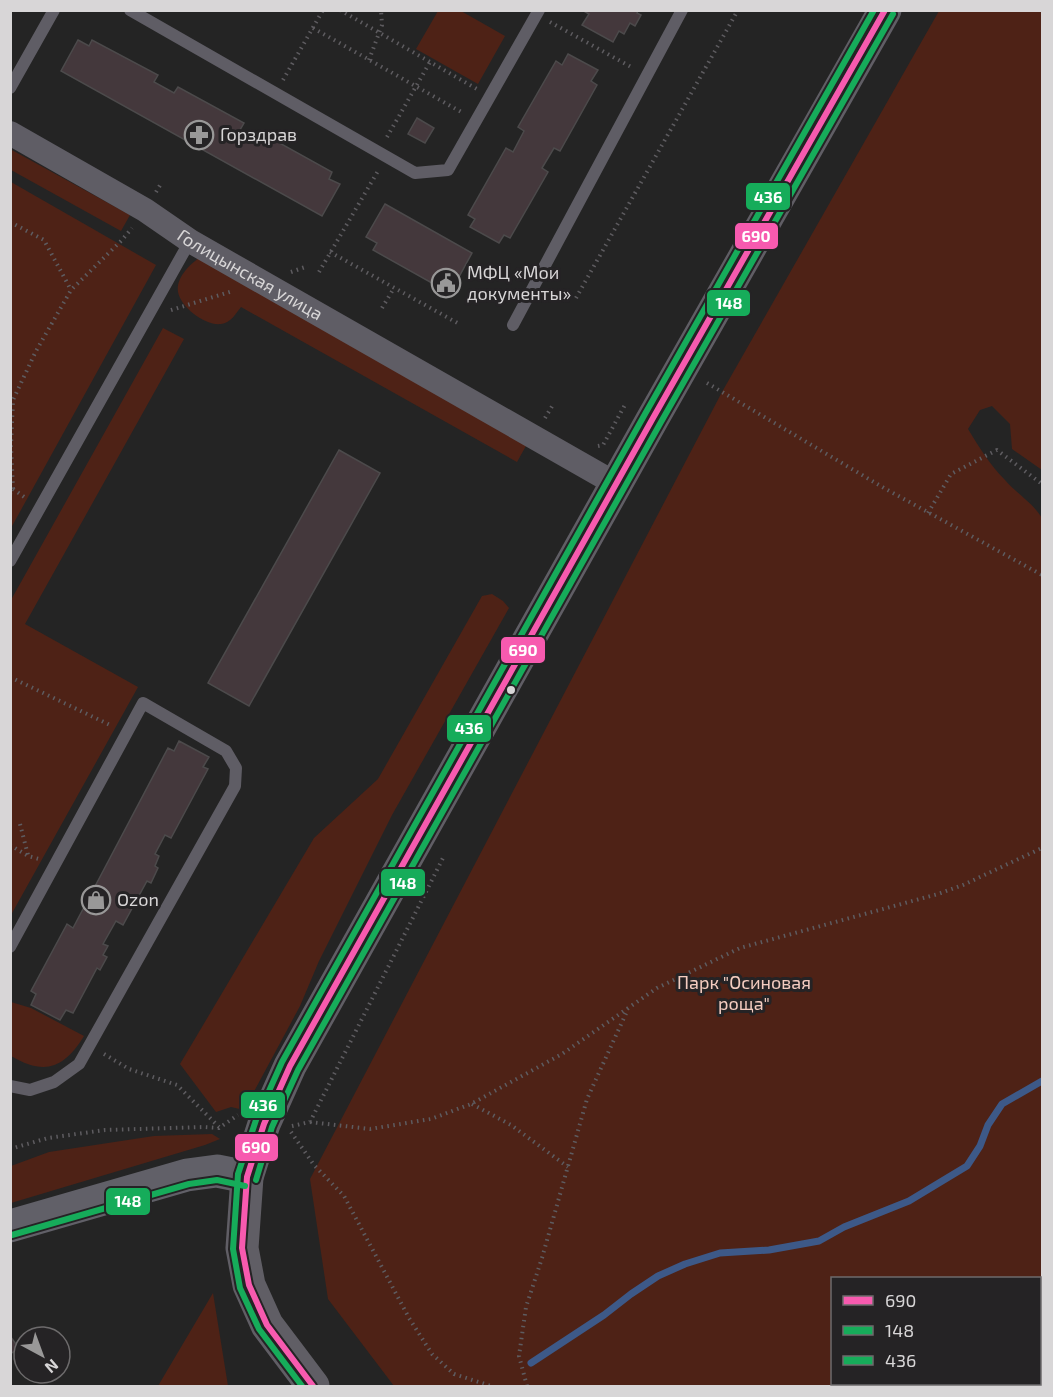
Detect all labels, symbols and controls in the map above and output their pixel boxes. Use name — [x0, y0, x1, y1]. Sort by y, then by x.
pharmacy icon: Горздрав — [183, 119, 215, 151]
place label: Горздрав — [220, 123, 297, 145]
line badge: 436 — [745, 182, 791, 211]
text: 436 — [754, 187, 782, 206]
line badge: 690 — [734, 222, 779, 250]
street label: Голицынская улица — [174, 224, 327, 324]
text: 690 — [742, 226, 770, 245]
place label: МФЦ «Мои документы» — [467, 261, 571, 304]
public building icon: МФЦ «Мои документы» — [430, 267, 462, 299]
line badge: 148 — [706, 289, 751, 317]
text: 148 — [715, 293, 743, 312]
line badge: 690 — [500, 636, 546, 664]
text: 690 — [509, 640, 537, 659]
unlabelled marker — [505, 684, 517, 696]
line badge: 436 — [446, 714, 492, 743]
text: 436 — [455, 718, 483, 737]
line badge: 148 — [380, 868, 426, 897]
text: 148 — [389, 873, 417, 892]
shop icon: Ozon — [80, 884, 112, 916]
place label: Ozon — [117, 888, 159, 910]
park label: Парк "Осиновая роща" — [677, 971, 811, 1014]
line badge: 436 — [240, 1091, 286, 1119]
text: 436 — [249, 1095, 277, 1114]
line badge: 690 — [234, 1133, 279, 1162]
text: 690 — [242, 1137, 270, 1156]
line badge: 148 — [105, 1187, 151, 1216]
text: 148 — [114, 1191, 142, 1210]
legend — [831, 1277, 1041, 1385]
text: 690 — [885, 1289, 916, 1311]
text: 148 — [885, 1319, 914, 1341]
north arrow — [12, 1325, 72, 1385]
text: 436 — [885, 1349, 916, 1371]
text: N — [42, 1356, 63, 1378]

